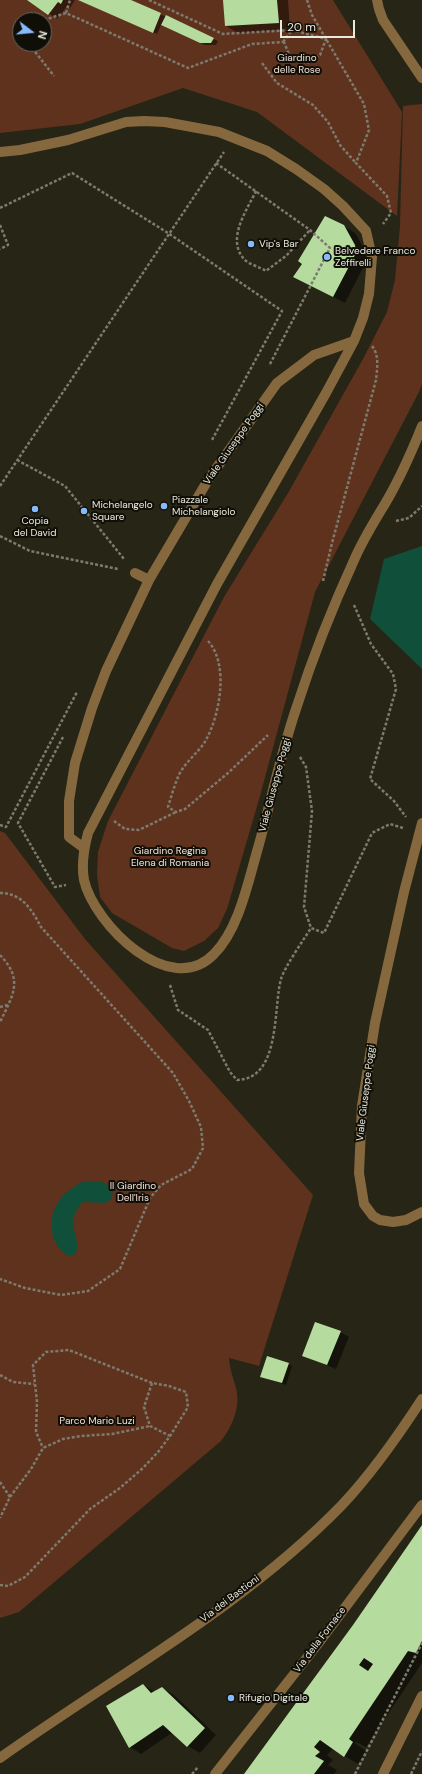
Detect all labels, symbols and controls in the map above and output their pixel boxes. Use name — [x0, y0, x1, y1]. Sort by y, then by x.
north arrow — [12, 12, 52, 52]
scale bar — [282, 12, 357, 38]
text: 20 m — [287, 19, 316, 35]
text: N — [35, 29, 50, 41]
park label: Giardino delle Rose — [273, 52, 321, 76]
place label: Vip's Bar — [259, 238, 298, 250]
marker: Vip's Bar — [246, 239, 256, 249]
place label: Belvedere Franco Zeffirelli — [335, 245, 415, 268]
marker: Belvedere Franco Zeffirelli — [322, 252, 332, 262]
street label: Viale Giuseppe Poggi — [201, 401, 267, 487]
place label: Piazzale Michelangiolo — [172, 494, 235, 518]
place label: Michelangelo Square — [92, 499, 153, 522]
marker: Piazzale Michelangiolo — [159, 501, 169, 511]
marker: Copia del David — [30, 504, 40, 514]
marker: Michelangelo Square — [79, 506, 89, 516]
place label: Copia del David — [14, 515, 56, 538]
street label: Viale Giuseppe Poggi — [257, 737, 293, 833]
park label: Giardino Regina Elena di Romania — [131, 845, 209, 868]
street label: Viale Giuseppe Poggi — [354, 1044, 378, 1142]
park label: Il Giardino Dell'Iris — [110, 1180, 156, 1204]
park label: Parco Mario Luzi — [59, 1415, 135, 1427]
street label: Via dei Bastioni — [198, 1573, 262, 1625]
street label: Via della Fornace — [291, 1605, 349, 1675]
place label: Rifugio Digitale — [239, 1692, 308, 1704]
marker: Rifugio Digitale — [226, 1693, 236, 1703]

